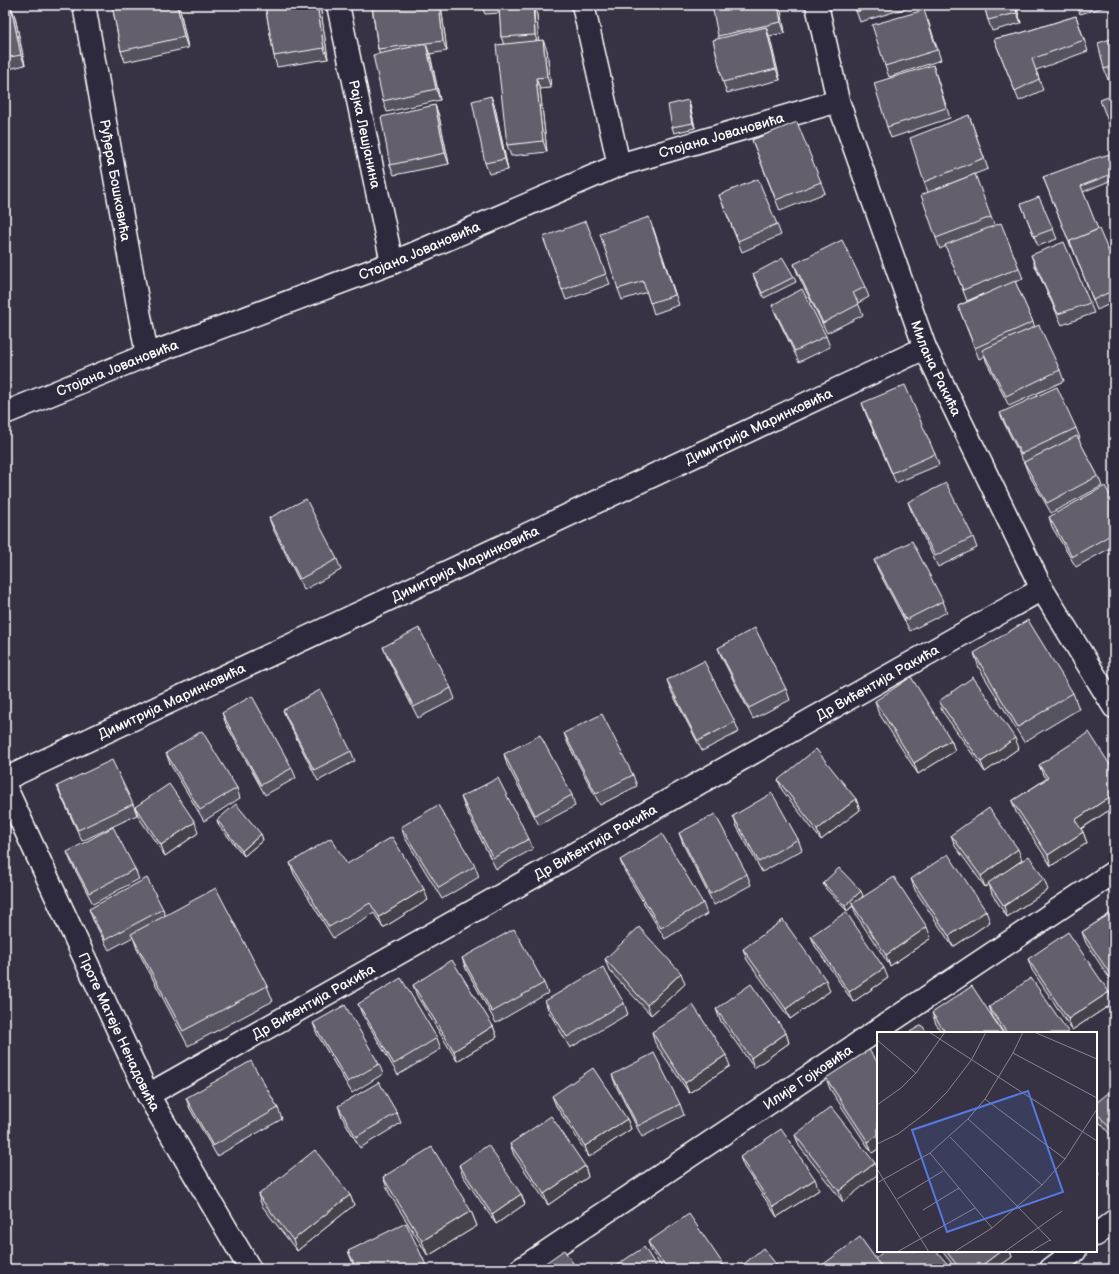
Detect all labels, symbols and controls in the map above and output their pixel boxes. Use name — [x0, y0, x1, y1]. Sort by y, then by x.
street label: Рајка Лешјанина — [345, 78, 385, 191]
street label: Стојана Јовановића — [657, 109, 787, 161]
street label: Руђера Бошковића — [96, 118, 135, 243]
street label: Стојана Јовановића — [356, 217, 483, 283]
street label: Милана Ракића — [907, 318, 966, 419]
street label: Стојана Јовановића — [54, 335, 181, 400]
street label: Димитрија Маринковића — [682, 384, 836, 468]
street label: Димитрија Маринковића — [389, 521, 542, 605]
street label: Др Вићентија Ракића — [813, 640, 942, 724]
street label: Димитрија Маринковића — [95, 659, 249, 743]
street label: Др Вићентија Ракића — [531, 800, 660, 883]
street label: Проте Матеје Ненадовића — [75, 950, 164, 1115]
street label: Др Вићентија Ракића — [249, 960, 378, 1043]
inset map — [877, 1032, 1097, 1252]
street label: Илије Гојковића — [760, 1041, 856, 1113]

